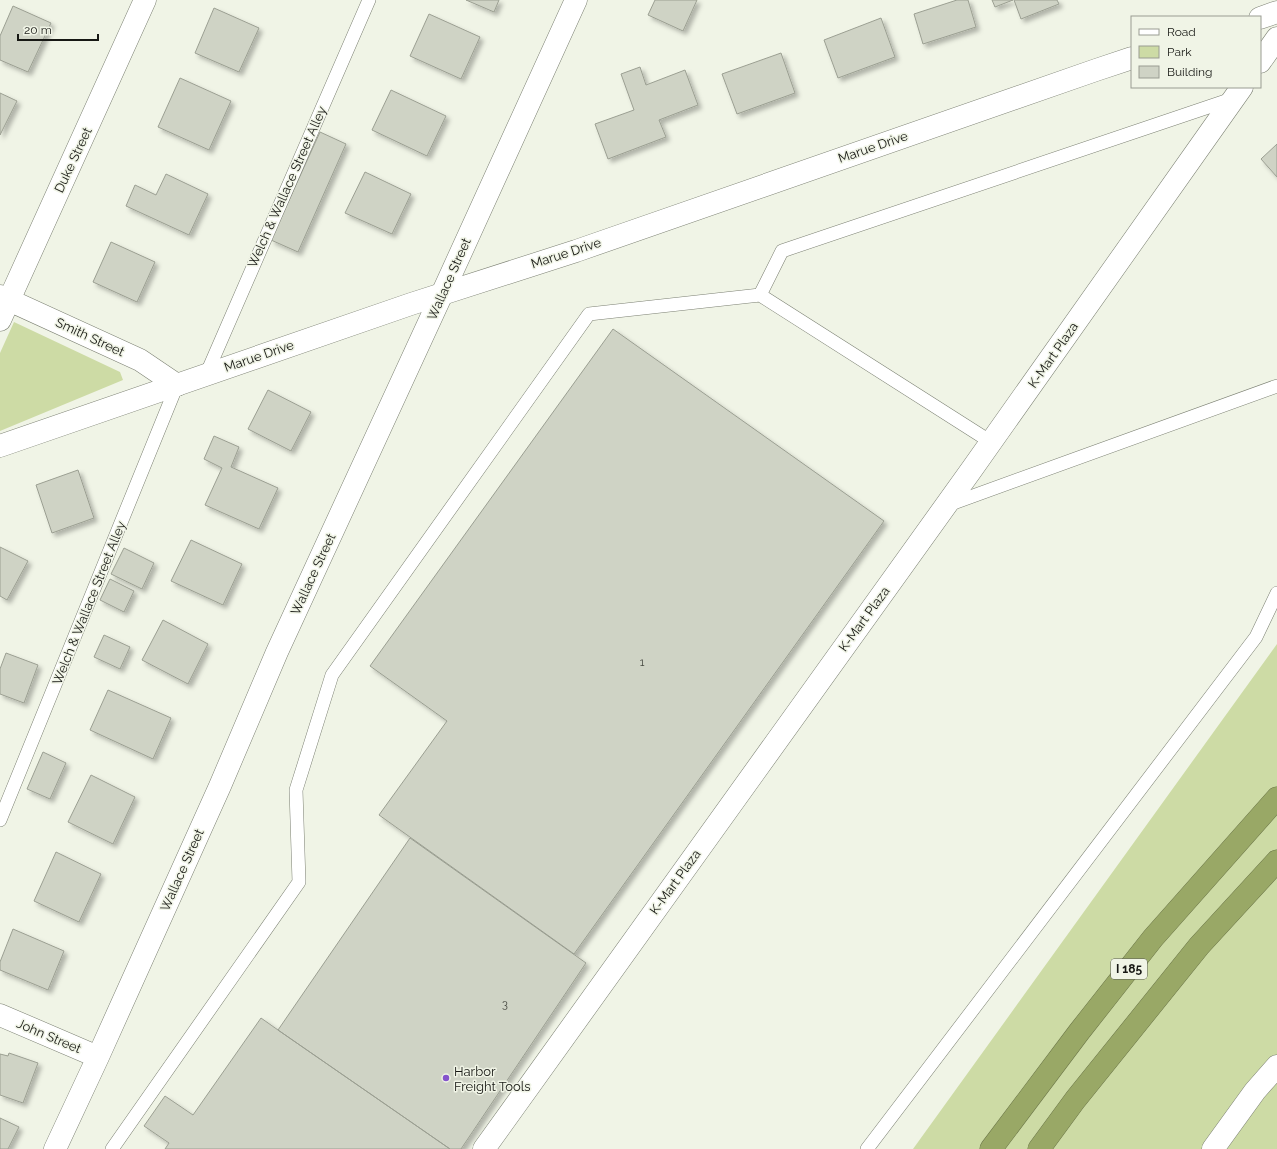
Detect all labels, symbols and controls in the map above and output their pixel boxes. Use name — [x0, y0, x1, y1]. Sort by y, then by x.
scale bar — [18, 16, 98, 42]
legend — [1131, 16, 1261, 88]
text: 20 m — [24, 23, 52, 37]
text: Road — [1167, 25, 1196, 39]
text: Park — [1167, 45, 1192, 59]
text: Building — [1167, 65, 1213, 79]
street label: Welch & Wallace Street Alley — [245, 104, 329, 270]
street label: Duke Street — [51, 124, 95, 195]
street label: Marue Drive — [836, 128, 910, 166]
street label: Wallace Street — [424, 235, 474, 322]
street label: Marue Drive — [529, 235, 603, 271]
street label: Smith Street — [53, 315, 127, 360]
street label: K-Mart Plaza — [1025, 319, 1081, 391]
street label: Marue Drive — [222, 337, 296, 375]
street label: Welch & Wallace Street Alley — [49, 519, 129, 687]
street label: Wallace Street — [288, 530, 339, 617]
street label: K-Mart Plaza — [835, 584, 893, 654]
house number: 1 — [640, 656, 645, 669]
street label: Wallace Street — [157, 826, 207, 913]
street label: K-Mart Plaza — [646, 847, 704, 917]
road number: I 185 — [1111, 959, 1147, 979]
house number: 3 — [502, 998, 508, 1011]
street label: John Street — [15, 1016, 84, 1057]
place label: Harbor Freight Tools — [454, 1064, 531, 1094]
marker: Harbor Freight Tools — [441, 1073, 451, 1083]

